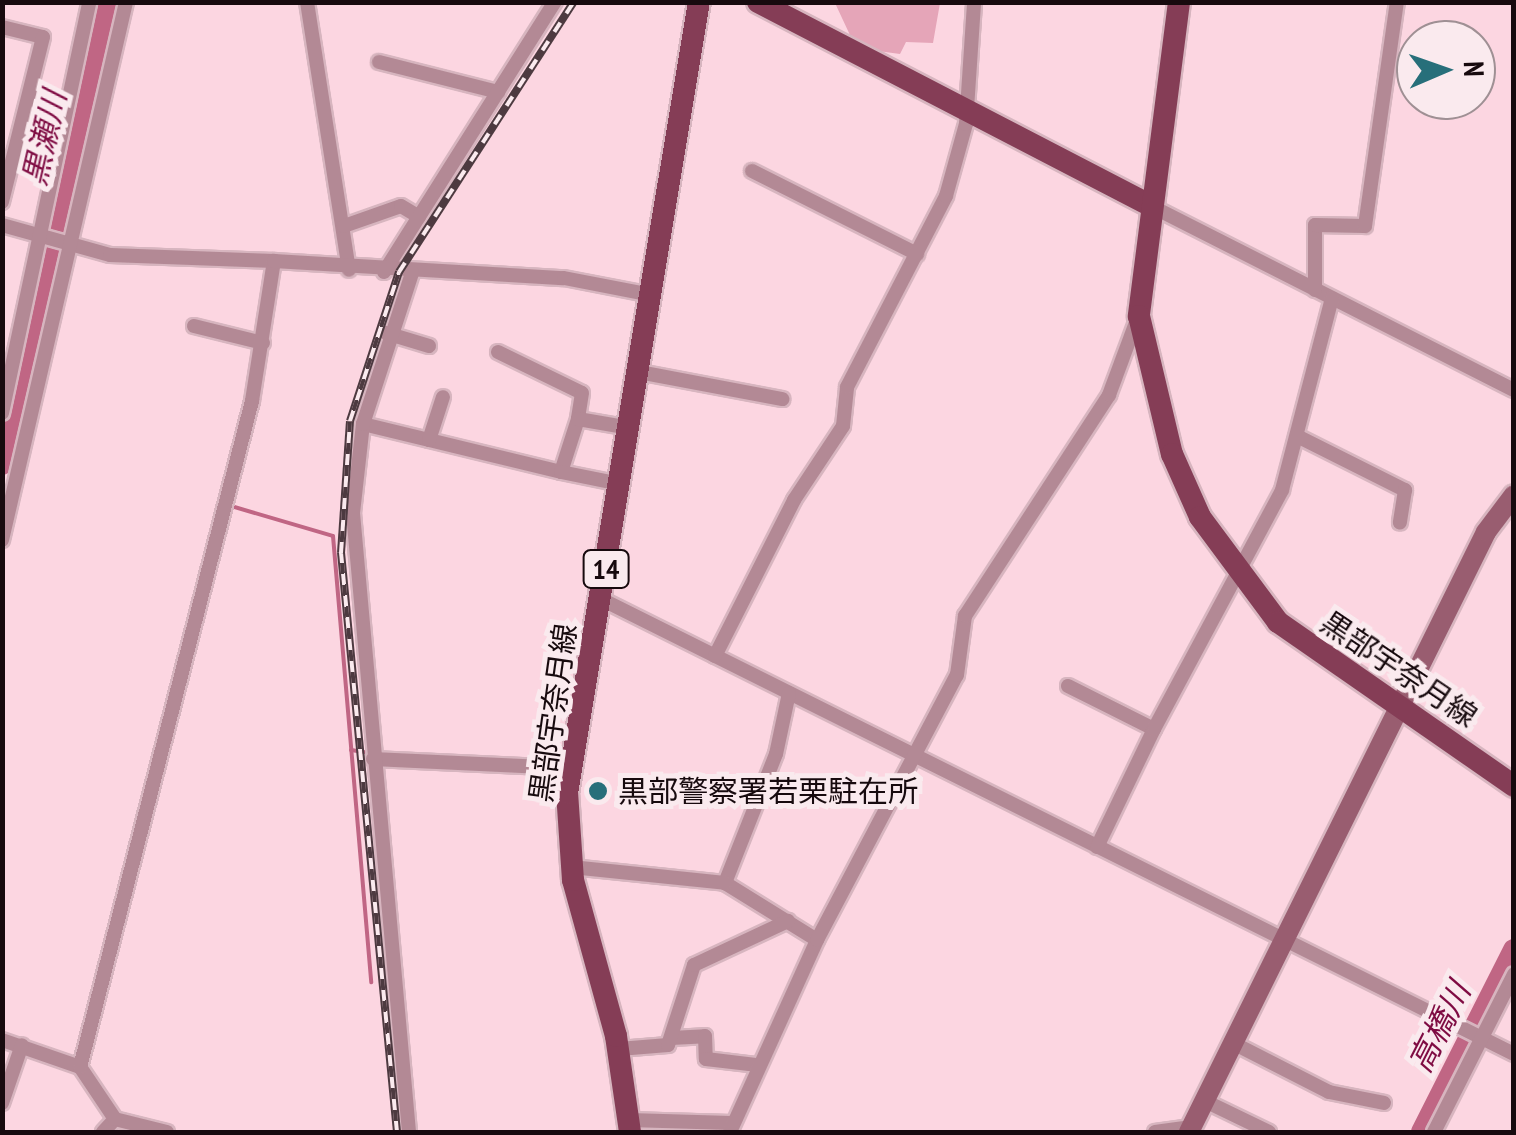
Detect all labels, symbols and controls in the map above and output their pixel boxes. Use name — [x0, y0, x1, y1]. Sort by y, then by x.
north arrow — [1396, 20, 1496, 120]
text: N — [1456, 61, 1493, 77]
water label: 黒瀬川 — [14, 87, 74, 189]
road number: 14 — [581, 546, 631, 592]
street label: 黒部宇奈月線 — [1314, 604, 1484, 734]
street label: 黒部宇奈月線 — [523, 621, 583, 805]
place label: 黒部警察署若栗駐在所 — [618, 773, 918, 809]
marker: 黒部警察署若栗駐在所 — [587, 780, 609, 802]
water label: 高橋川 — [1400, 976, 1478, 1078]

